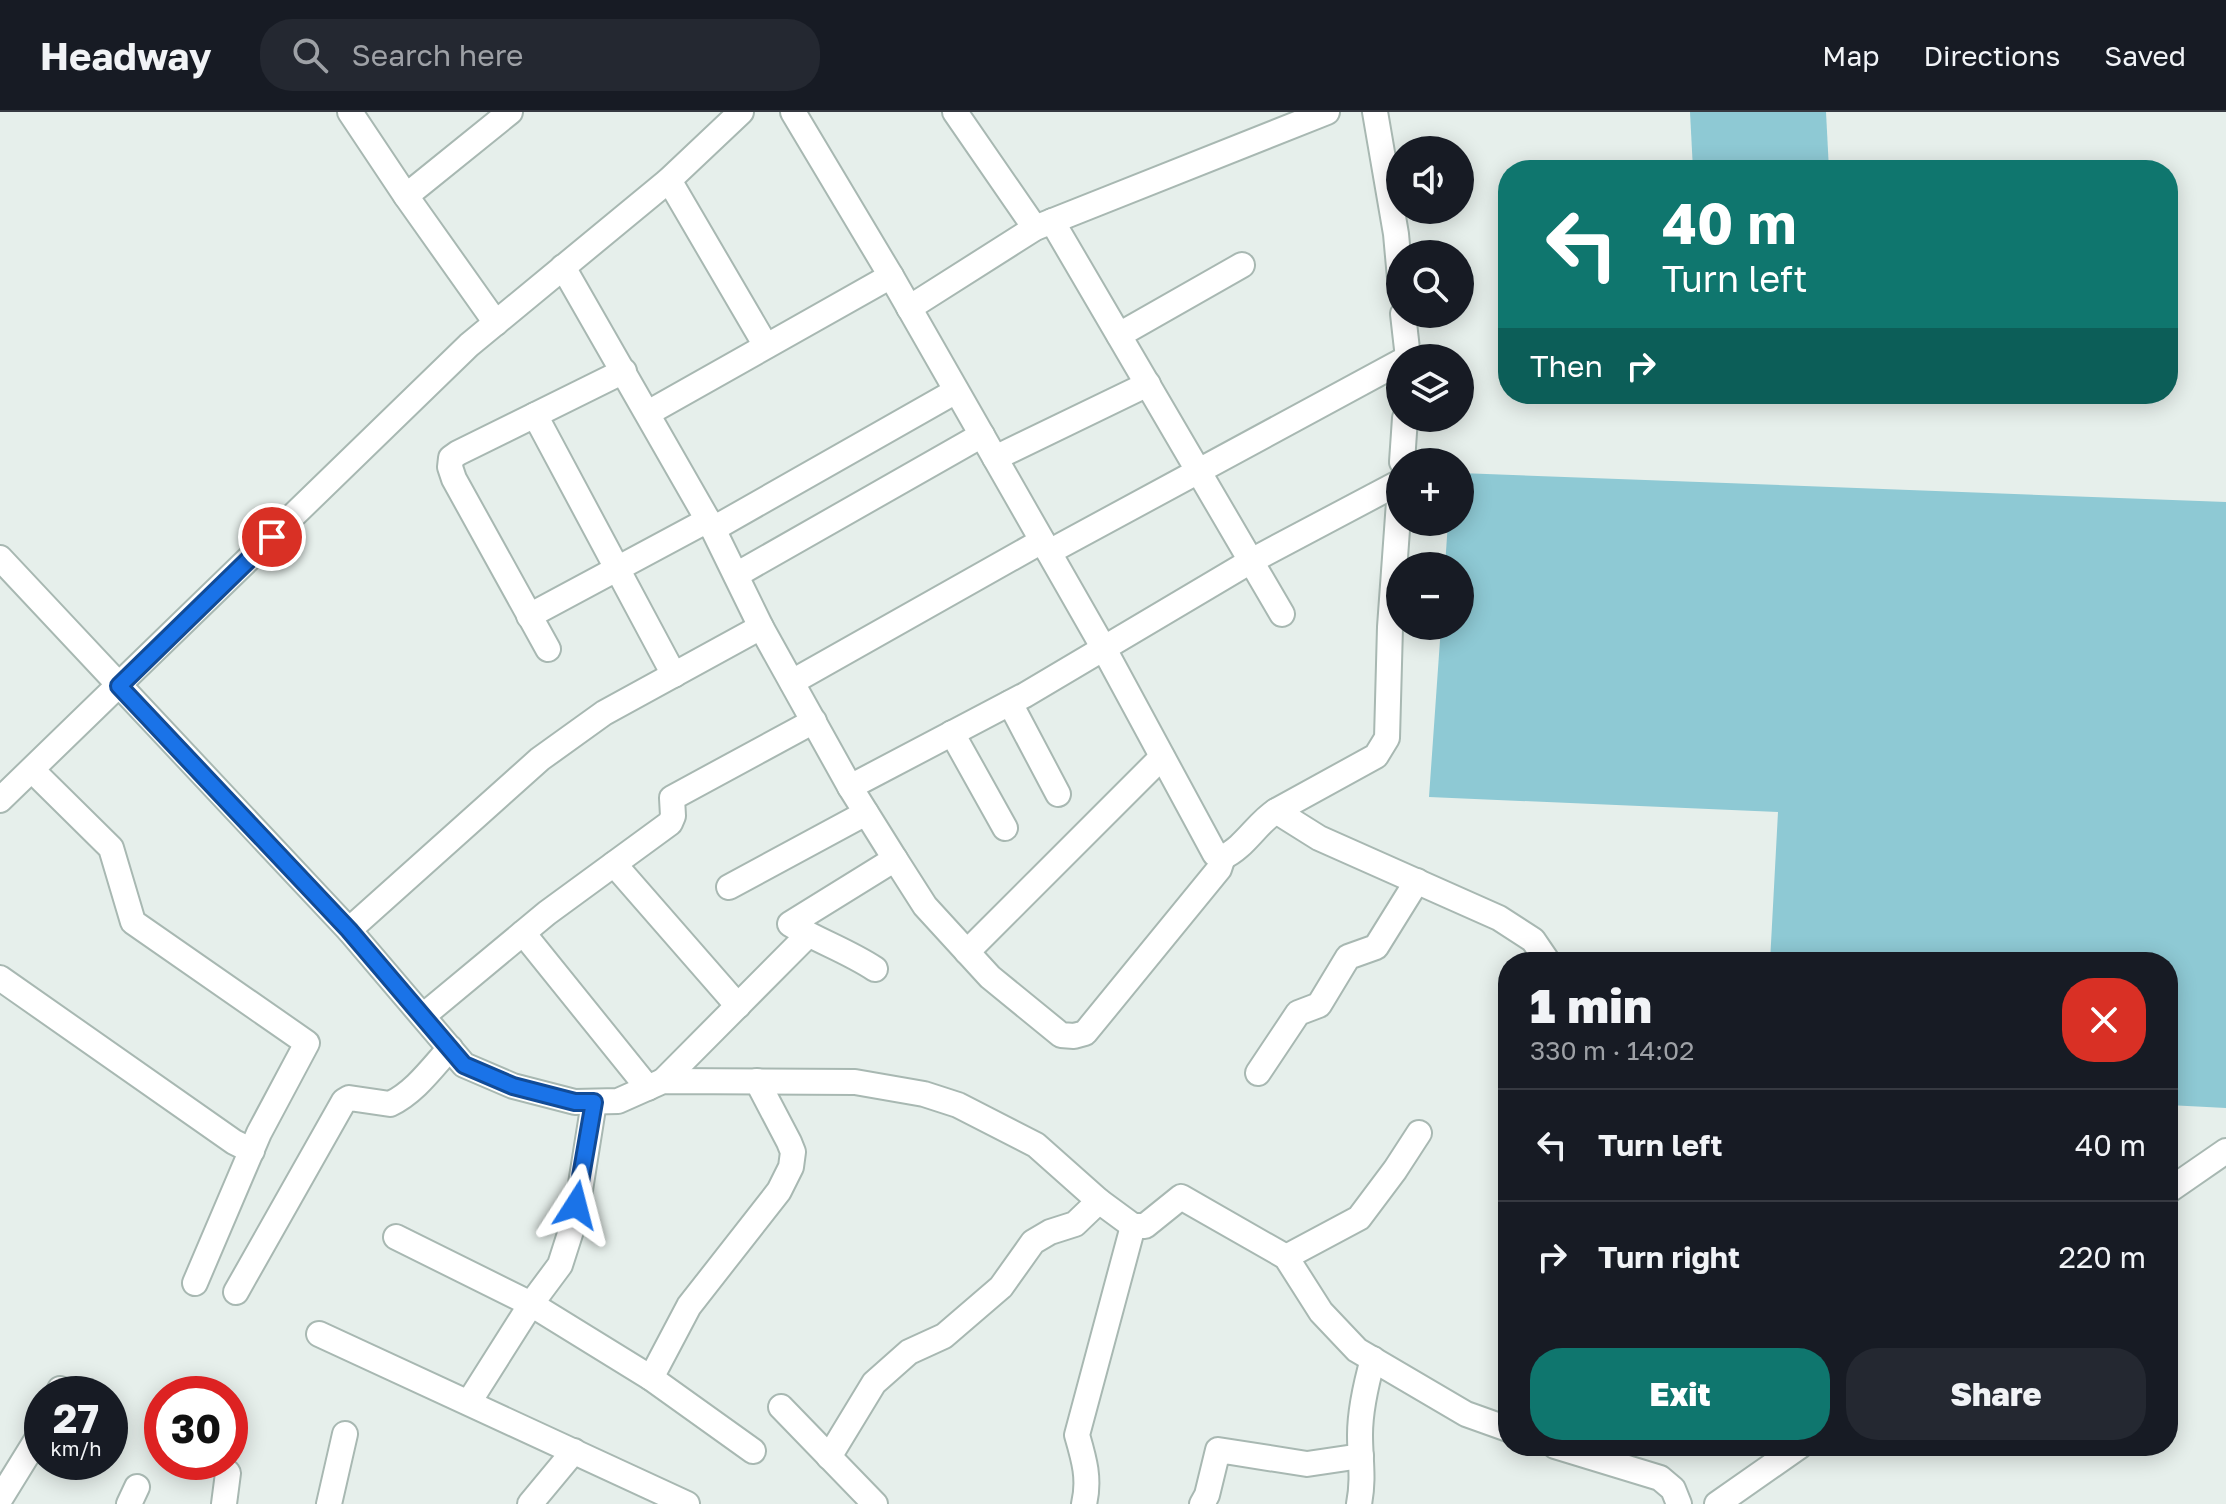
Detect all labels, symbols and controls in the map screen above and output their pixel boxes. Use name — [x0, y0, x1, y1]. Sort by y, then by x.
search box — [260, 19, 820, 91]
text: Headway — [40, 33, 212, 78]
icon: search — [288, 33, 332, 77]
text: Search here — [352, 37, 523, 73]
text: Map — [1822, 39, 1879, 72]
text: Directions — [1923, 39, 2060, 72]
text: Saved — [2104, 39, 2186, 72]
map controls — [1386, 136, 1474, 640]
button: sound — [1386, 136, 1474, 224]
text: 40 m — [1662, 189, 1796, 256]
icon: left — [1530, 192, 1634, 296]
button: search — [1386, 240, 1474, 328]
text: Turn left — [1662, 257, 1808, 300]
button: layers — [1386, 344, 1474, 432]
icon: right — [1619, 344, 1663, 388]
text: Then — [1530, 348, 1603, 384]
button: + — [1386, 448, 1474, 536]
pin — [238, 503, 306, 571]
icon: arrive — [250, 515, 294, 559]
button: − — [1386, 552, 1474, 640]
text: 1 min — [1530, 976, 1652, 1034]
button: close — [2062, 978, 2146, 1062]
text: 330 m · 14:02 — [1530, 1035, 1694, 1066]
icon: left — [1530, 1123, 1574, 1167]
text: Turn left — [1598, 1127, 1723, 1163]
text: 40 m — [2075, 1127, 2146, 1163]
position arrow — [534, 1163, 618, 1247]
icon: right — [1530, 1235, 1574, 1279]
text: Turn right — [1598, 1239, 1740, 1275]
text: 220 m — [2059, 1239, 2146, 1275]
button: Exit — [1530, 1348, 1830, 1440]
button: Share — [1846, 1348, 2146, 1440]
speed limit sign: 30 — [144, 1376, 248, 1480]
text: 27 — [53, 1394, 99, 1442]
text: km/h — [51, 1436, 101, 1460]

